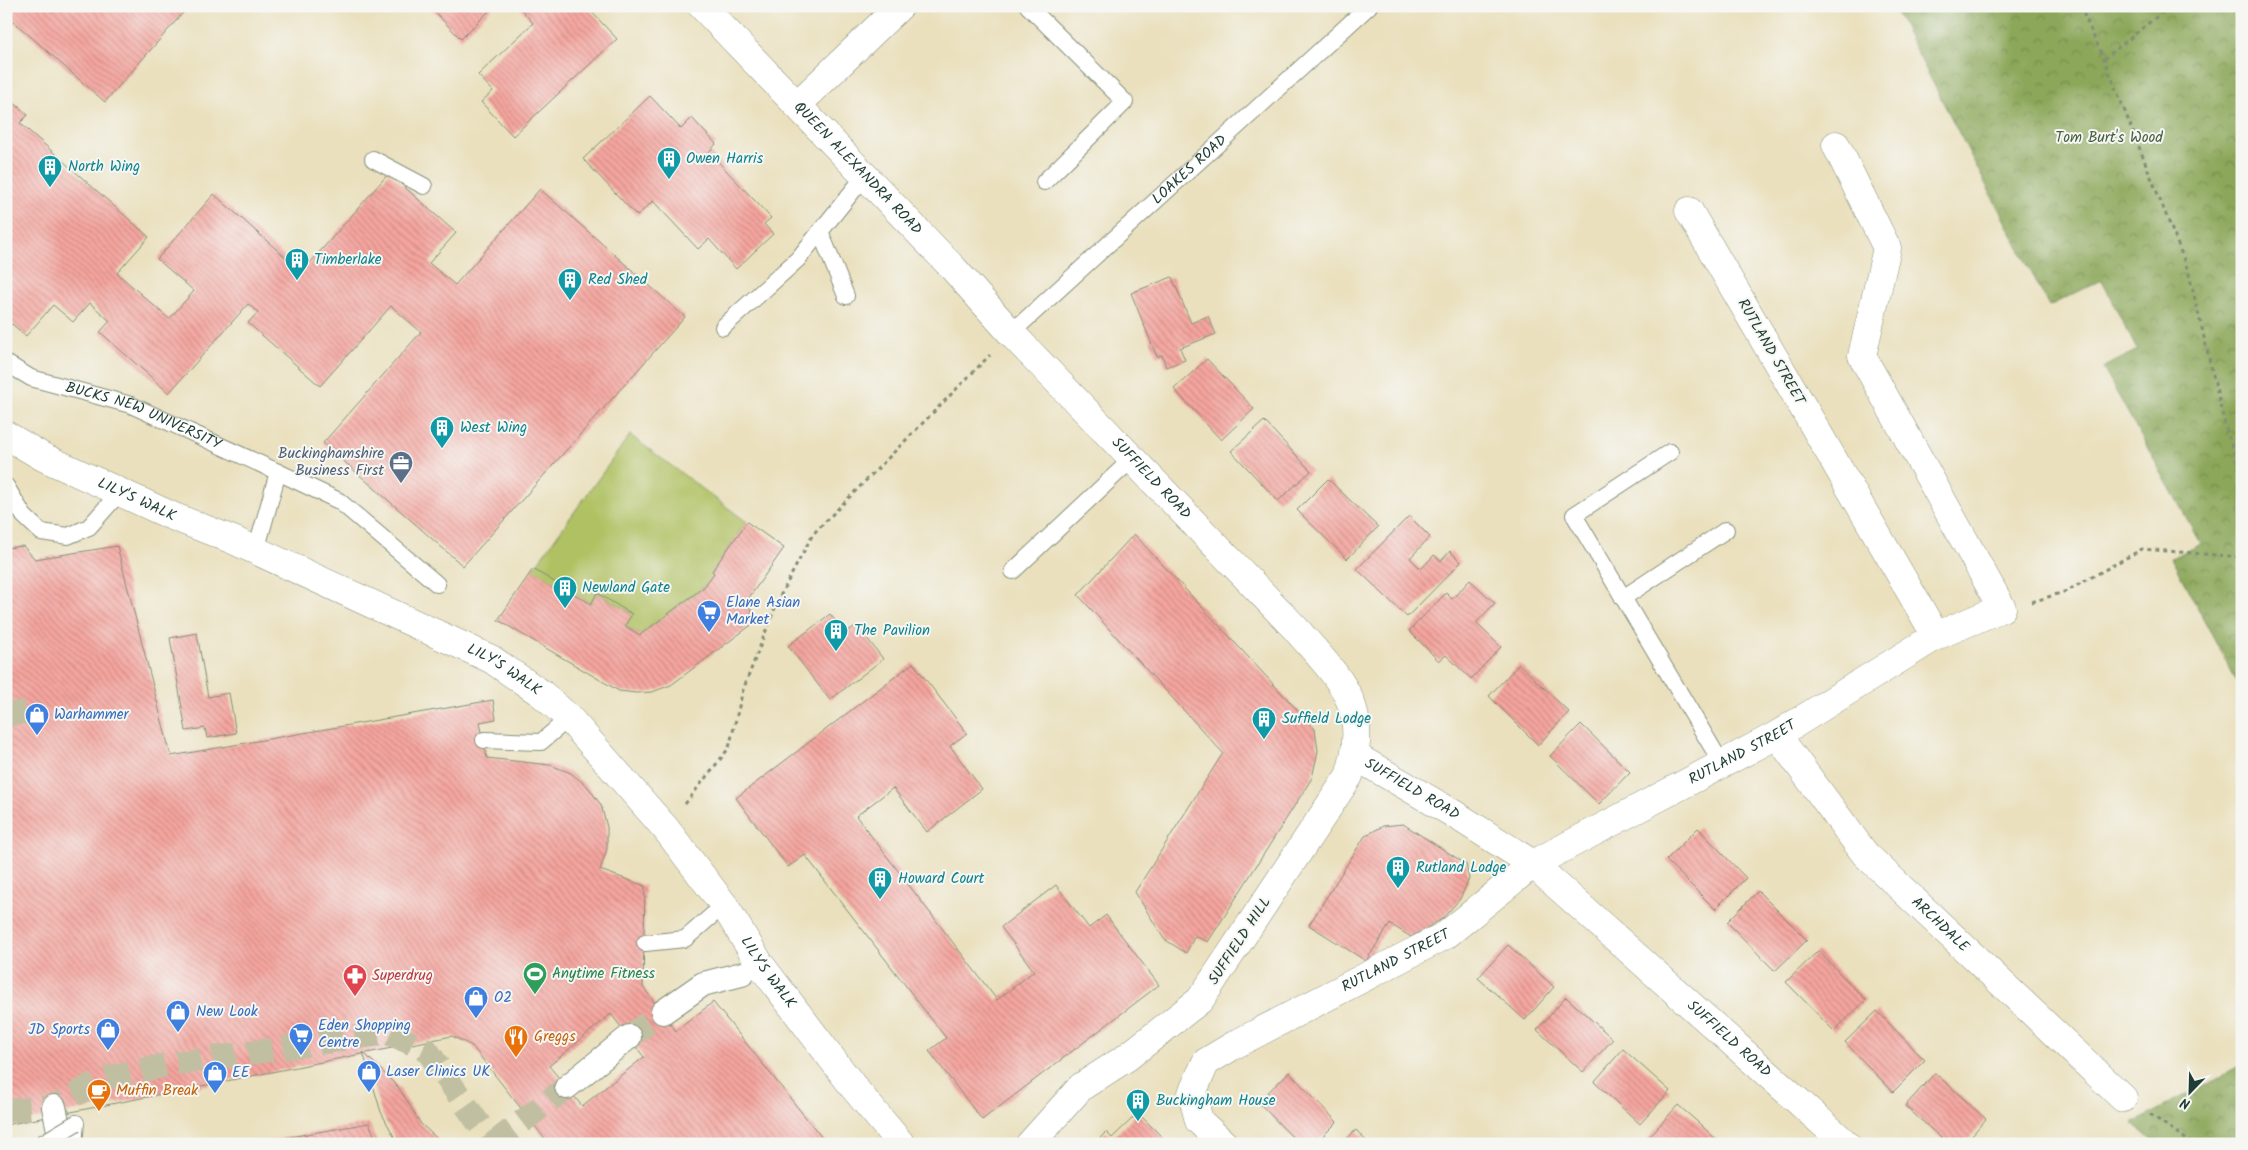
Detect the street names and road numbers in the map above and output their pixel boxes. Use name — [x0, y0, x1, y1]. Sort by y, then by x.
street label: QUEEN ALEXANDRA ROAD — [788, 96, 928, 241]
street label: LOAKES ROAD — [1147, 129, 1233, 211]
street label: RUTLAND STREET — [1731, 294, 1812, 411]
street label: BUCKS NEW UNIVERSITY — [63, 376, 227, 457]
street label: SUFFIELD ROAD — [1105, 432, 1197, 526]
street label: LILY'S WALK — [94, 471, 180, 528]
street label: LILY'S WALK — [463, 637, 546, 702]
street label: RUTLAND STREET — [1684, 713, 1803, 792]
street label: SUFFIELD ROAD — [1360, 752, 1464, 827]
street label: ARCHDALE — [1905, 891, 1975, 959]
street label: SUFFIELD HILL — [1202, 892, 1278, 990]
street label: RUTLAND STREET — [1337, 922, 1456, 999]
street label: LILY'S WALK — [734, 932, 802, 1014]
street label: SUFFIELD ROAD — [1681, 995, 1777, 1084]

